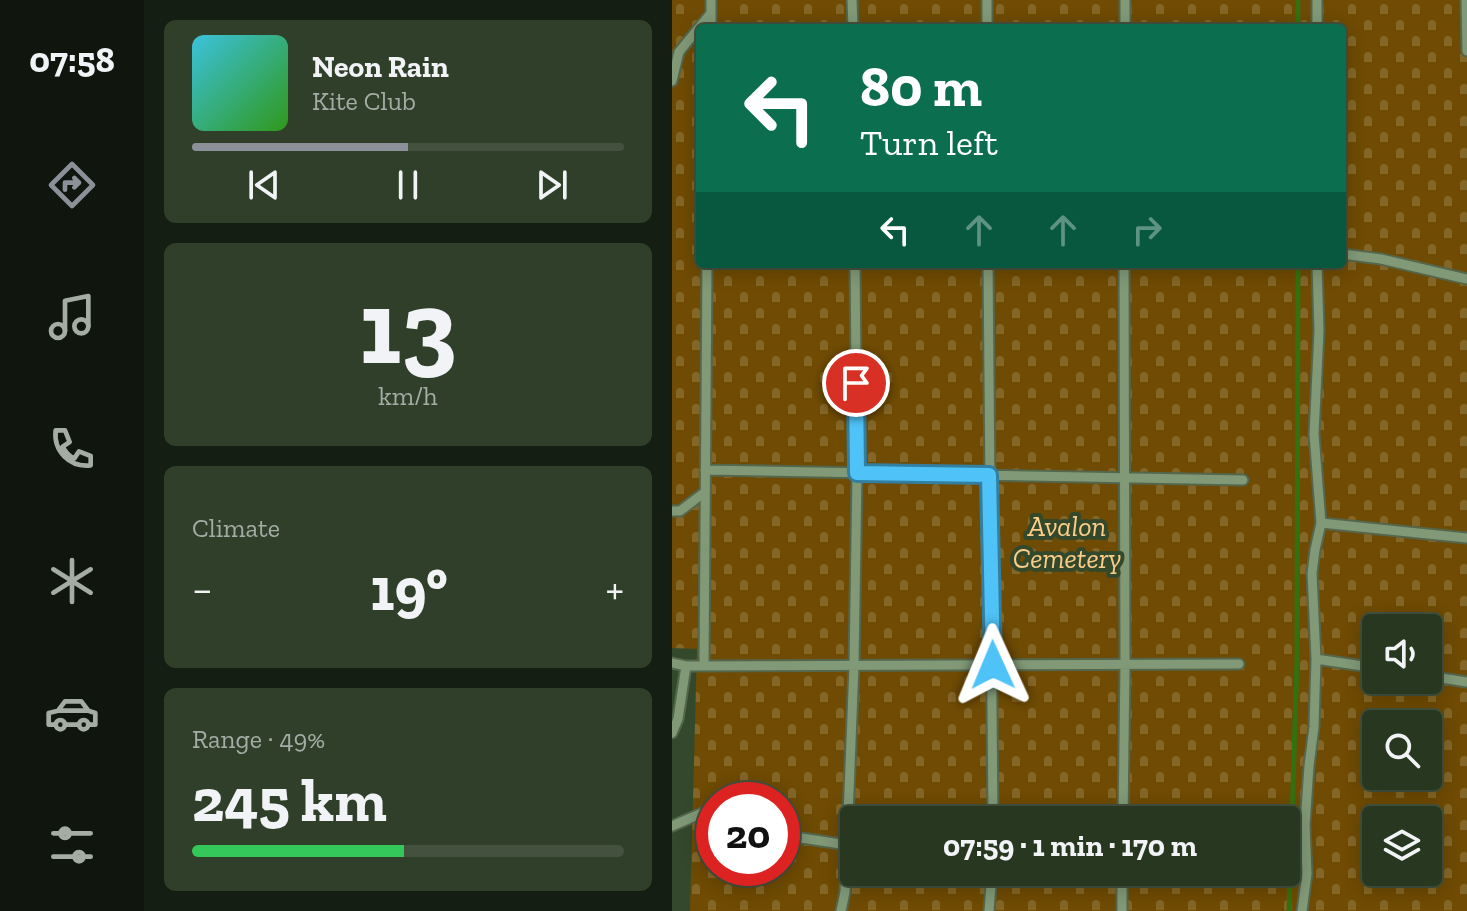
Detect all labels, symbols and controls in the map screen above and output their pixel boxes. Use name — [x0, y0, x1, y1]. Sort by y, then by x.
text: 07:58 — [29, 38, 115, 81]
text: Neon Rain — [312, 49, 449, 85]
text: 80 m — [860, 53, 982, 120]
icon: left — [728, 56, 832, 160]
text: Kite Club — [312, 85, 416, 117]
text: Turn left — [860, 121, 998, 164]
icon: directions — [44, 157, 100, 213]
icon: previous — [242, 163, 286, 207]
icon: pause — [386, 163, 430, 207]
icon: next — [530, 163, 574, 207]
icon: left — [873, 208, 917, 252]
icon: ahead — [957, 208, 1001, 252]
icon: ahead — [1041, 208, 1085, 252]
icon: right — [1125, 208, 1169, 252]
text: 13 — [359, 265, 457, 390]
icon: music — [44, 289, 100, 345]
pin — [822, 349, 890, 417]
icon: arrive — [834, 361, 878, 405]
text: km/h — [378, 380, 438, 412]
icon: phone — [44, 421, 100, 477]
park label: Avalon Cemetery — [1013, 510, 1121, 575]
text: Climate — [192, 512, 280, 544]
icon: climate — [44, 553, 100, 609]
text: 19° — [370, 553, 448, 625]
text: − — [192, 562, 213, 615]
text: + — [605, 562, 624, 615]
map controls — [1362, 614, 1442, 886]
button: sound — [1362, 614, 1442, 694]
position arrow — [951, 623, 1035, 707]
icon: car — [44, 685, 100, 741]
button: search — [1362, 710, 1442, 790]
text: Range · 49% — [192, 723, 325, 755]
text: 245 km — [192, 764, 387, 836]
speed limit sign: 20 — [696, 782, 800, 886]
button: layers — [1362, 806, 1442, 886]
icon: filters — [44, 817, 100, 873]
text: 07:59 · 1 min · 170 m — [943, 828, 1197, 864]

